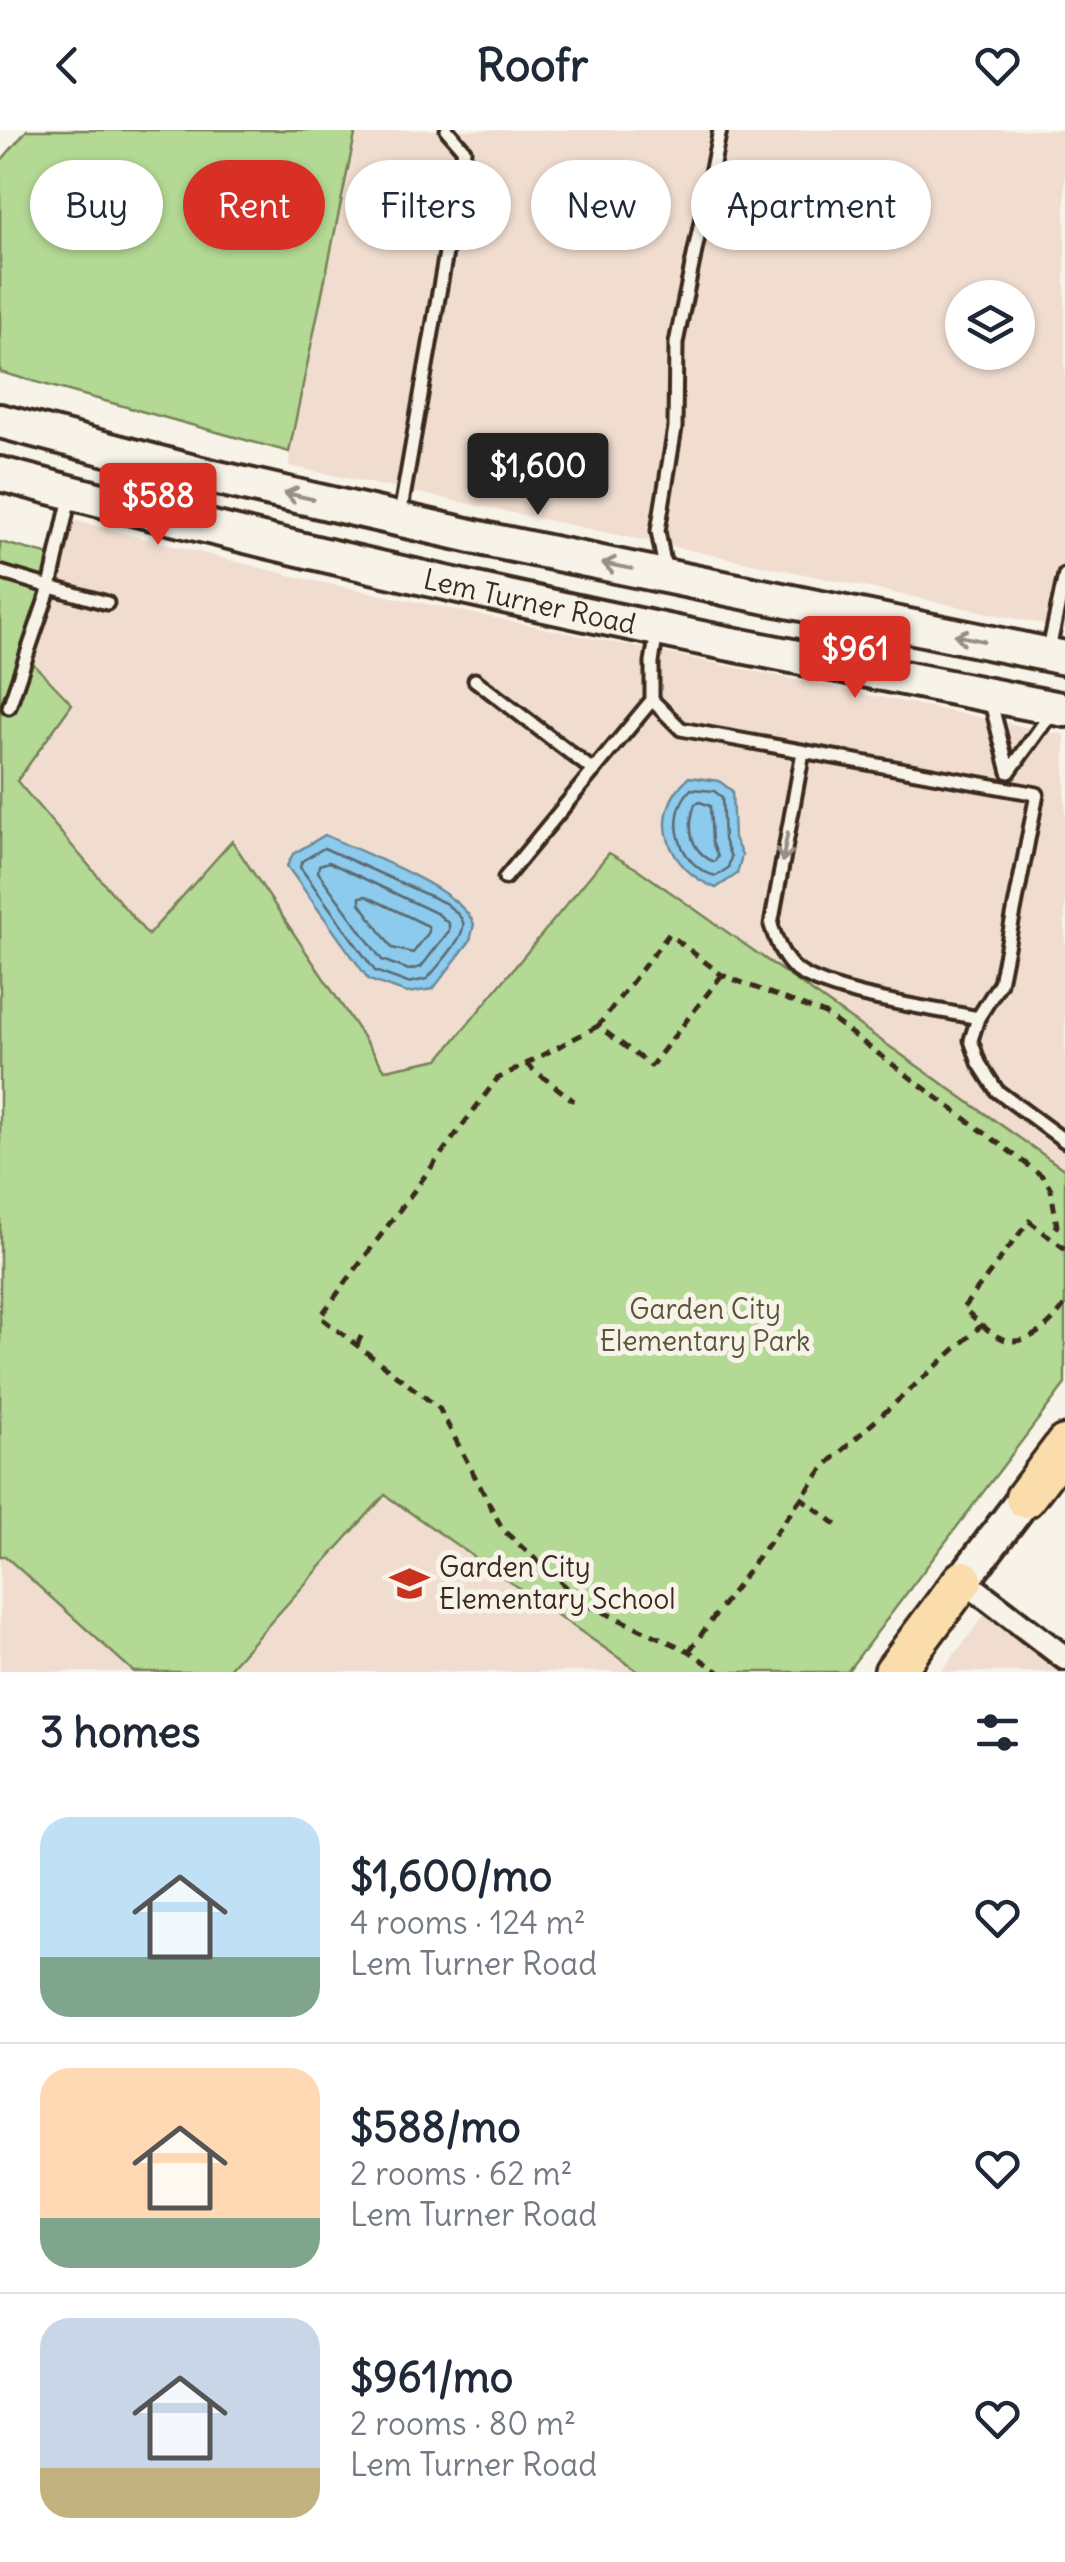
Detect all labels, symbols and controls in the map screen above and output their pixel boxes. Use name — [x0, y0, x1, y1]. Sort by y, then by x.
text: Roofr — [477, 37, 588, 93]
icon: back — [40, 38, 95, 93]
icon: heart — [970, 38, 1025, 93]
chip: Buy — [30, 160, 163, 250]
chip: Rent — [183, 160, 325, 250]
chip: Filters — [345, 160, 511, 250]
chip: New — [531, 160, 671, 250]
chip: Apartment — [691, 160, 931, 250]
map controls — [945, 280, 1035, 370]
button: layers — [945, 280, 1035, 370]
pin: $1,600 — [457, 433, 619, 518]
text: $1,600 — [489, 445, 587, 486]
pin: $588 — [99, 463, 217, 548]
text: $588 — [122, 475, 195, 516]
one-way arrow — [284, 486, 316, 504]
one-way arrow — [602, 556, 634, 575]
street label: Lem Turner Road — [420, 561, 639, 642]
pin: $961 — [796, 616, 914, 701]
text: $961 — [821, 628, 889, 669]
one-way arrow — [954, 628, 986, 647]
one-way arrow — [775, 831, 794, 863]
park label: Garden City Elementary Park — [600, 1291, 810, 1359]
place label: Garden City Elementary School — [439, 1549, 676, 1617]
school or university icon: Garden City Elementary School — [388, 1562, 430, 1604]
icon: filters — [970, 1705, 1025, 1760]
text: 3 homes — [40, 1706, 200, 1758]
text: $1,600/mo — [350, 1850, 552, 1902]
icon: home — [120, 1857, 240, 1977]
icon: heart — [970, 1890, 1025, 1945]
text: 4 rooms · 124 m² — [350, 1902, 586, 1943]
text: Lem Turner Road — [350, 1943, 597, 1984]
text: $588/mo — [350, 2101, 521, 2153]
icon: home — [120, 2108, 240, 2228]
icon: heart — [970, 2141, 1025, 2196]
text: 2 rooms · 62 m² — [350, 2153, 573, 2194]
text: Lem Turner Road — [350, 2194, 597, 2235]
text: $961/mo — [350, 2351, 513, 2403]
icon: home — [120, 2358, 240, 2478]
icon: heart — [970, 2391, 1025, 2446]
text: 2 rooms · 80 m² — [350, 2403, 576, 2444]
text: Lem Turner Road — [350, 2444, 597, 2485]

